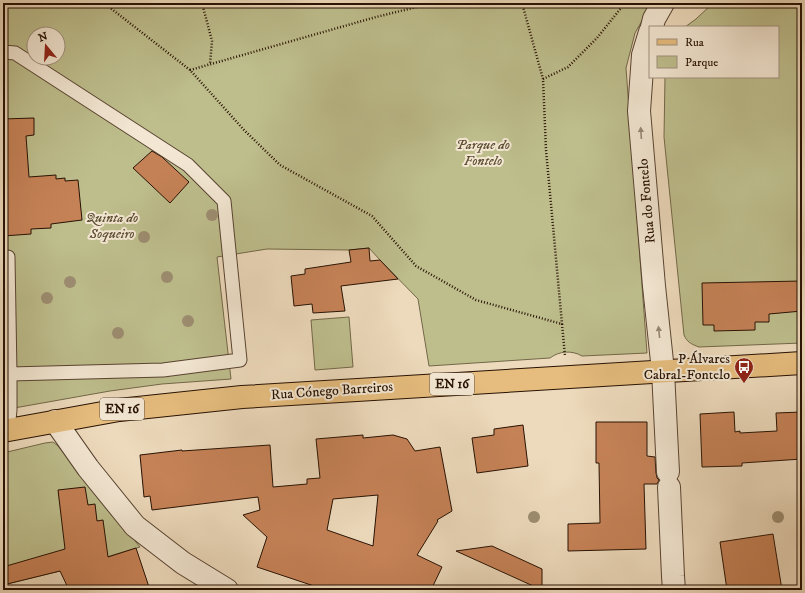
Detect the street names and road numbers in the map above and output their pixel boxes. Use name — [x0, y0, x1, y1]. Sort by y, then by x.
street label: Rua do Fontelo — [634, 158, 660, 244]
road number: EN 16 — [430, 373, 474, 395]
street label: Rua Cónego Barreiros — [270, 378, 394, 404]
road number: EN 16 — [100, 398, 144, 420]

